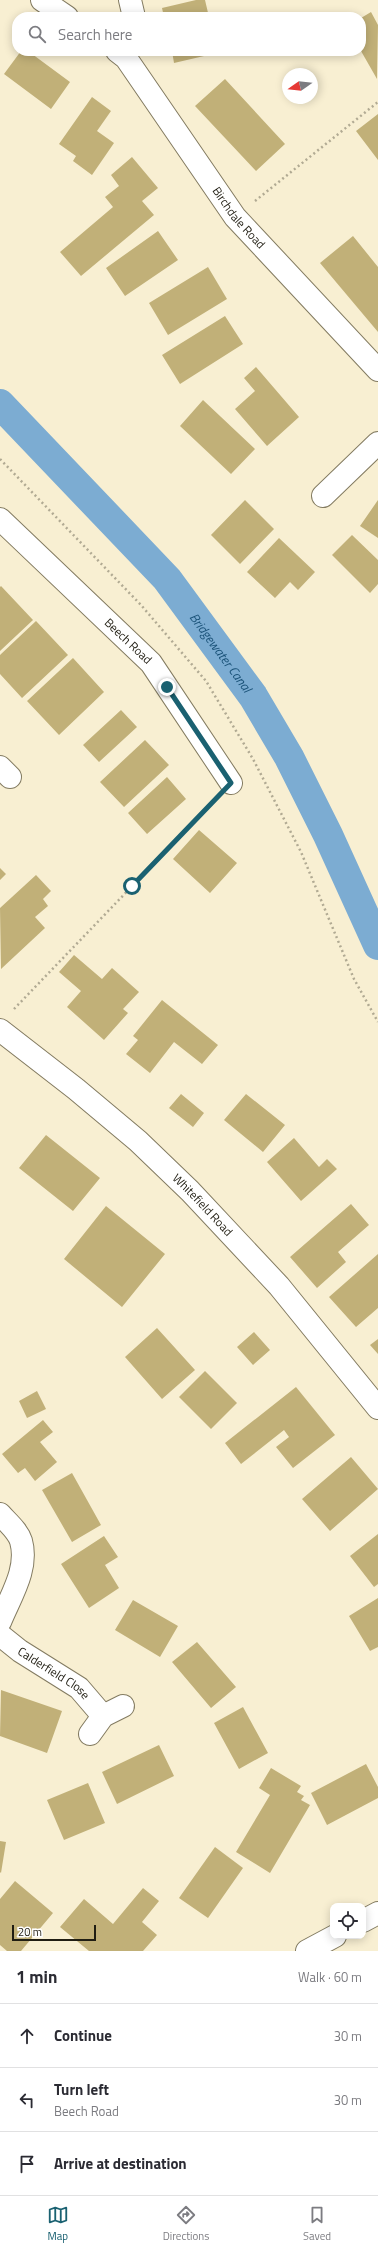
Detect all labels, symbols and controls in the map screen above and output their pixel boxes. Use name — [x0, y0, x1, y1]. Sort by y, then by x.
search box — [12, 12, 366, 56]
icon: search — [26, 23, 48, 45]
text: Search here — [58, 23, 132, 46]
north arrow — [282, 68, 318, 104]
street label: Birchdale Road — [208, 182, 270, 253]
water label: Bridgewater Canal — [185, 608, 258, 698]
street label: Beech Road — [100, 613, 157, 668]
route end — [158, 678, 176, 696]
route start — [123, 877, 141, 895]
street label: Whitefield Road — [168, 1169, 238, 1240]
street label: Calderfield Close — [14, 1642, 95, 1703]
map controls — [330, 1903, 366, 1939]
button: locate — [330, 1903, 366, 1939]
scale bar — [12, 1923, 96, 1942]
text: 20 m — [18, 1924, 42, 1940]
text: 1 min — [16, 1964, 57, 1990]
text: Walk · 60 m — [298, 1967, 362, 1987]
text: Continue — [54, 2024, 112, 2047]
icon: ahead — [16, 2025, 38, 2047]
text: 30 m — [334, 2026, 362, 2046]
text: Turn left — [54, 2078, 109, 2101]
icon: left — [16, 2089, 38, 2111]
text: 30 m — [334, 2090, 362, 2110]
text: Beech Road — [54, 2101, 119, 2121]
text: Arrive at destination — [54, 2152, 187, 2175]
icon: arrive — [16, 2153, 38, 2175]
tab: Map — [47, 2204, 69, 2244]
tab: Directions — [163, 2204, 209, 2244]
tab: Saved — [303, 2204, 331, 2244]

